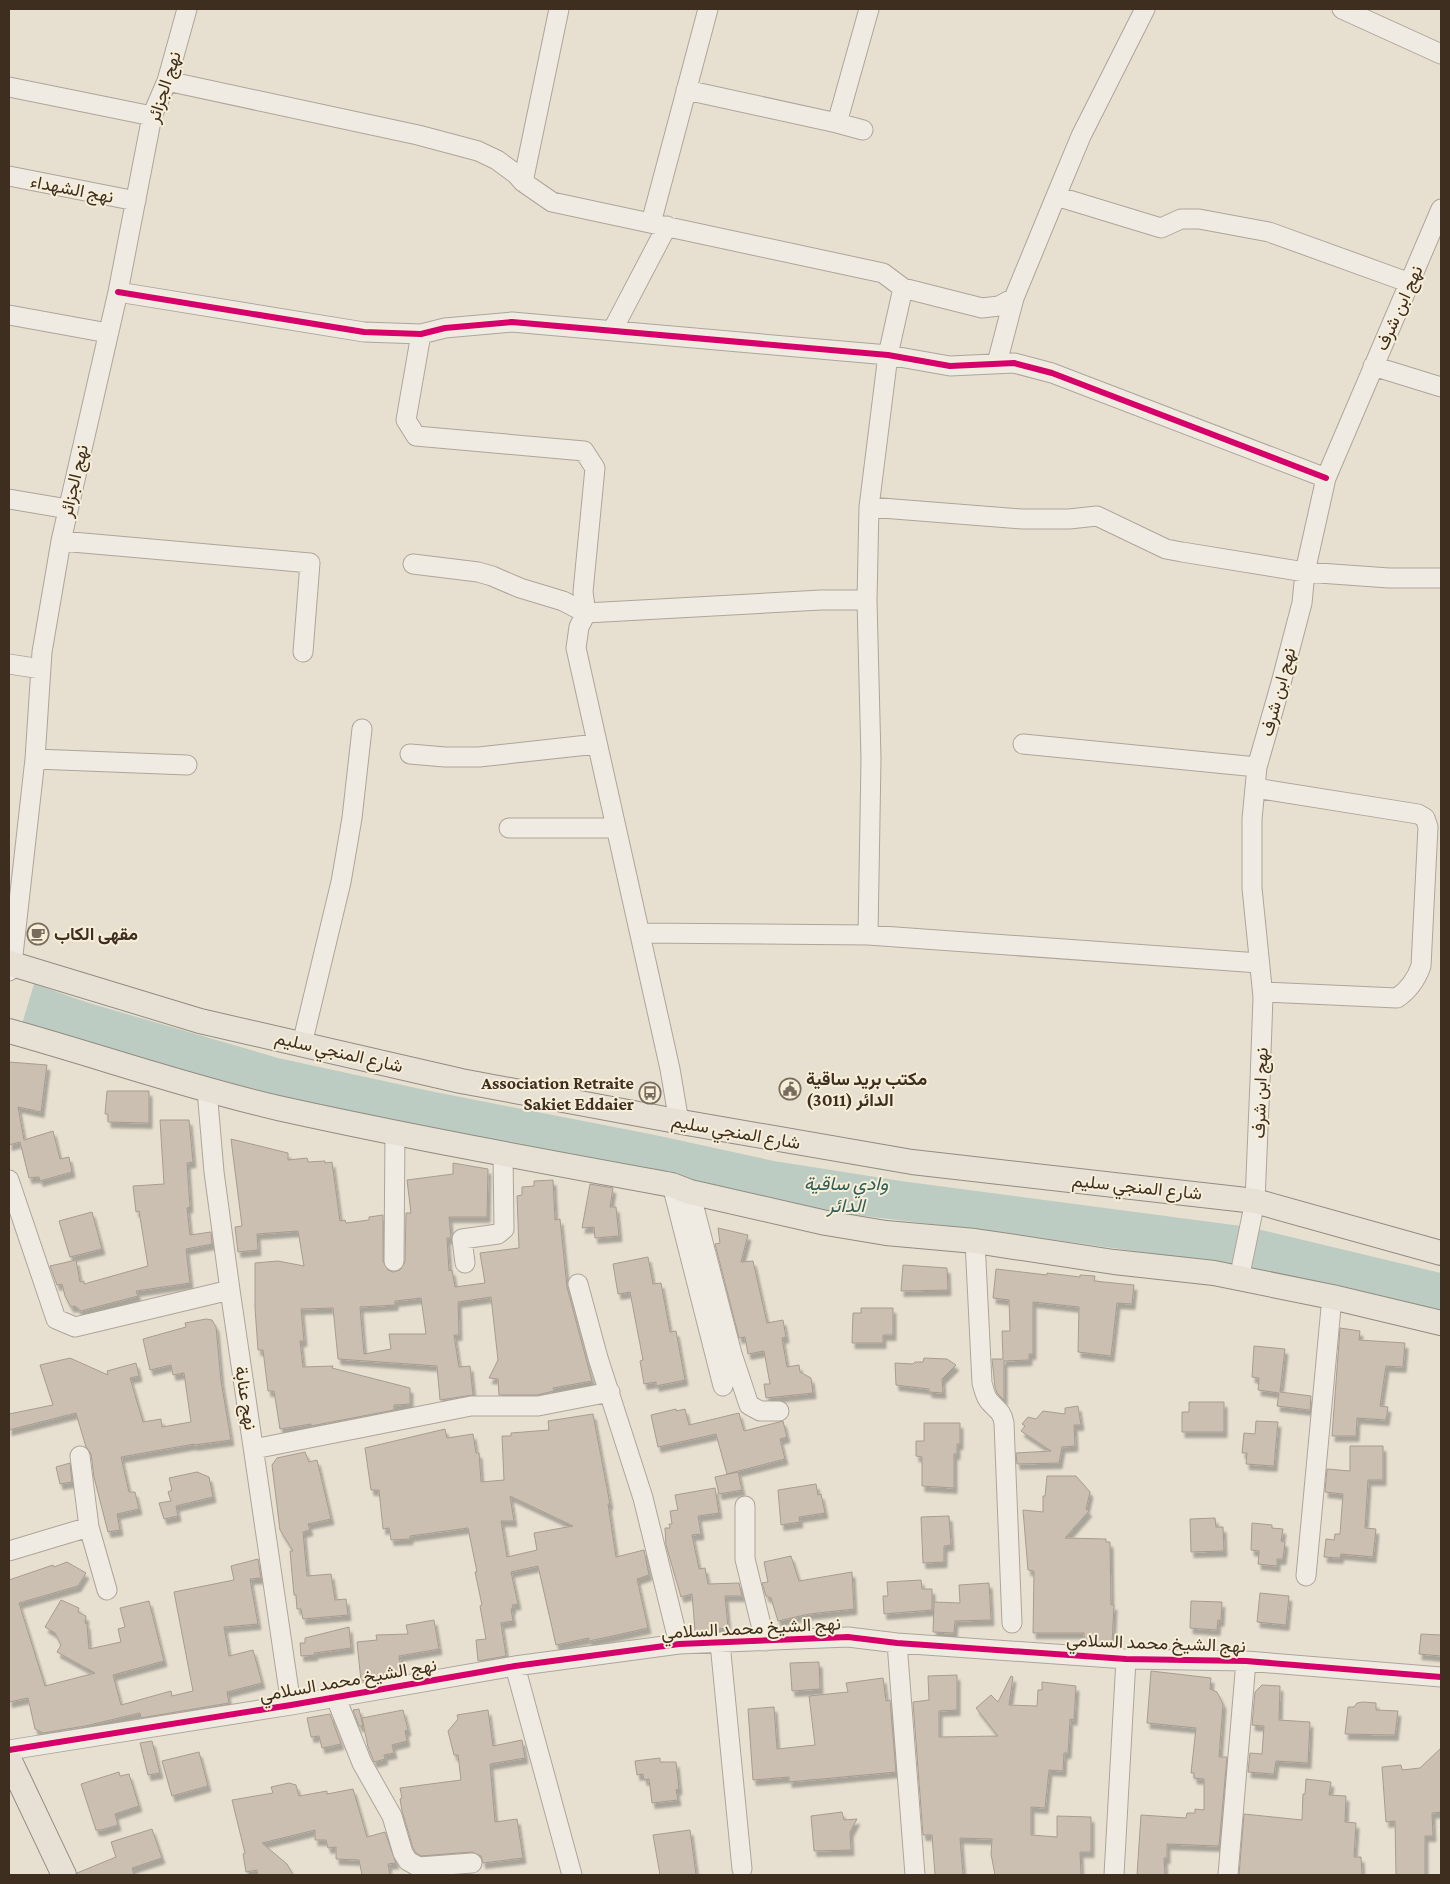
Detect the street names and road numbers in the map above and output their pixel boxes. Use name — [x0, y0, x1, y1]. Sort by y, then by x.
street label: نهج الجزائر — [143, 49, 187, 127]
street label: نهج الشهداء — [28, 171, 115, 209]
street label: نهج ابن شرف — [1371, 262, 1429, 355]
street label: نهج الجزائر — [56, 443, 94, 521]
street label: نهج ابن شرف — [1257, 645, 1301, 739]
street label: شارع المنجي سليم — [272, 1028, 405, 1081]
street label: نهج ابن شرف — [1248, 1047, 1274, 1139]
street label: شارع المنجي سليم — [669, 1111, 802, 1158]
street label: شارع المنجي سليم — [1071, 1170, 1203, 1209]
street label: نهج عنابة — [229, 1364, 261, 1432]
street label: نهج الشيخ محمد السلامي — [661, 1613, 842, 1648]
street label: نهج الشيخ محمد السلامي — [1066, 1630, 1246, 1661]
street label: نهج الشيخ محمد السلامي — [258, 1655, 439, 1710]

